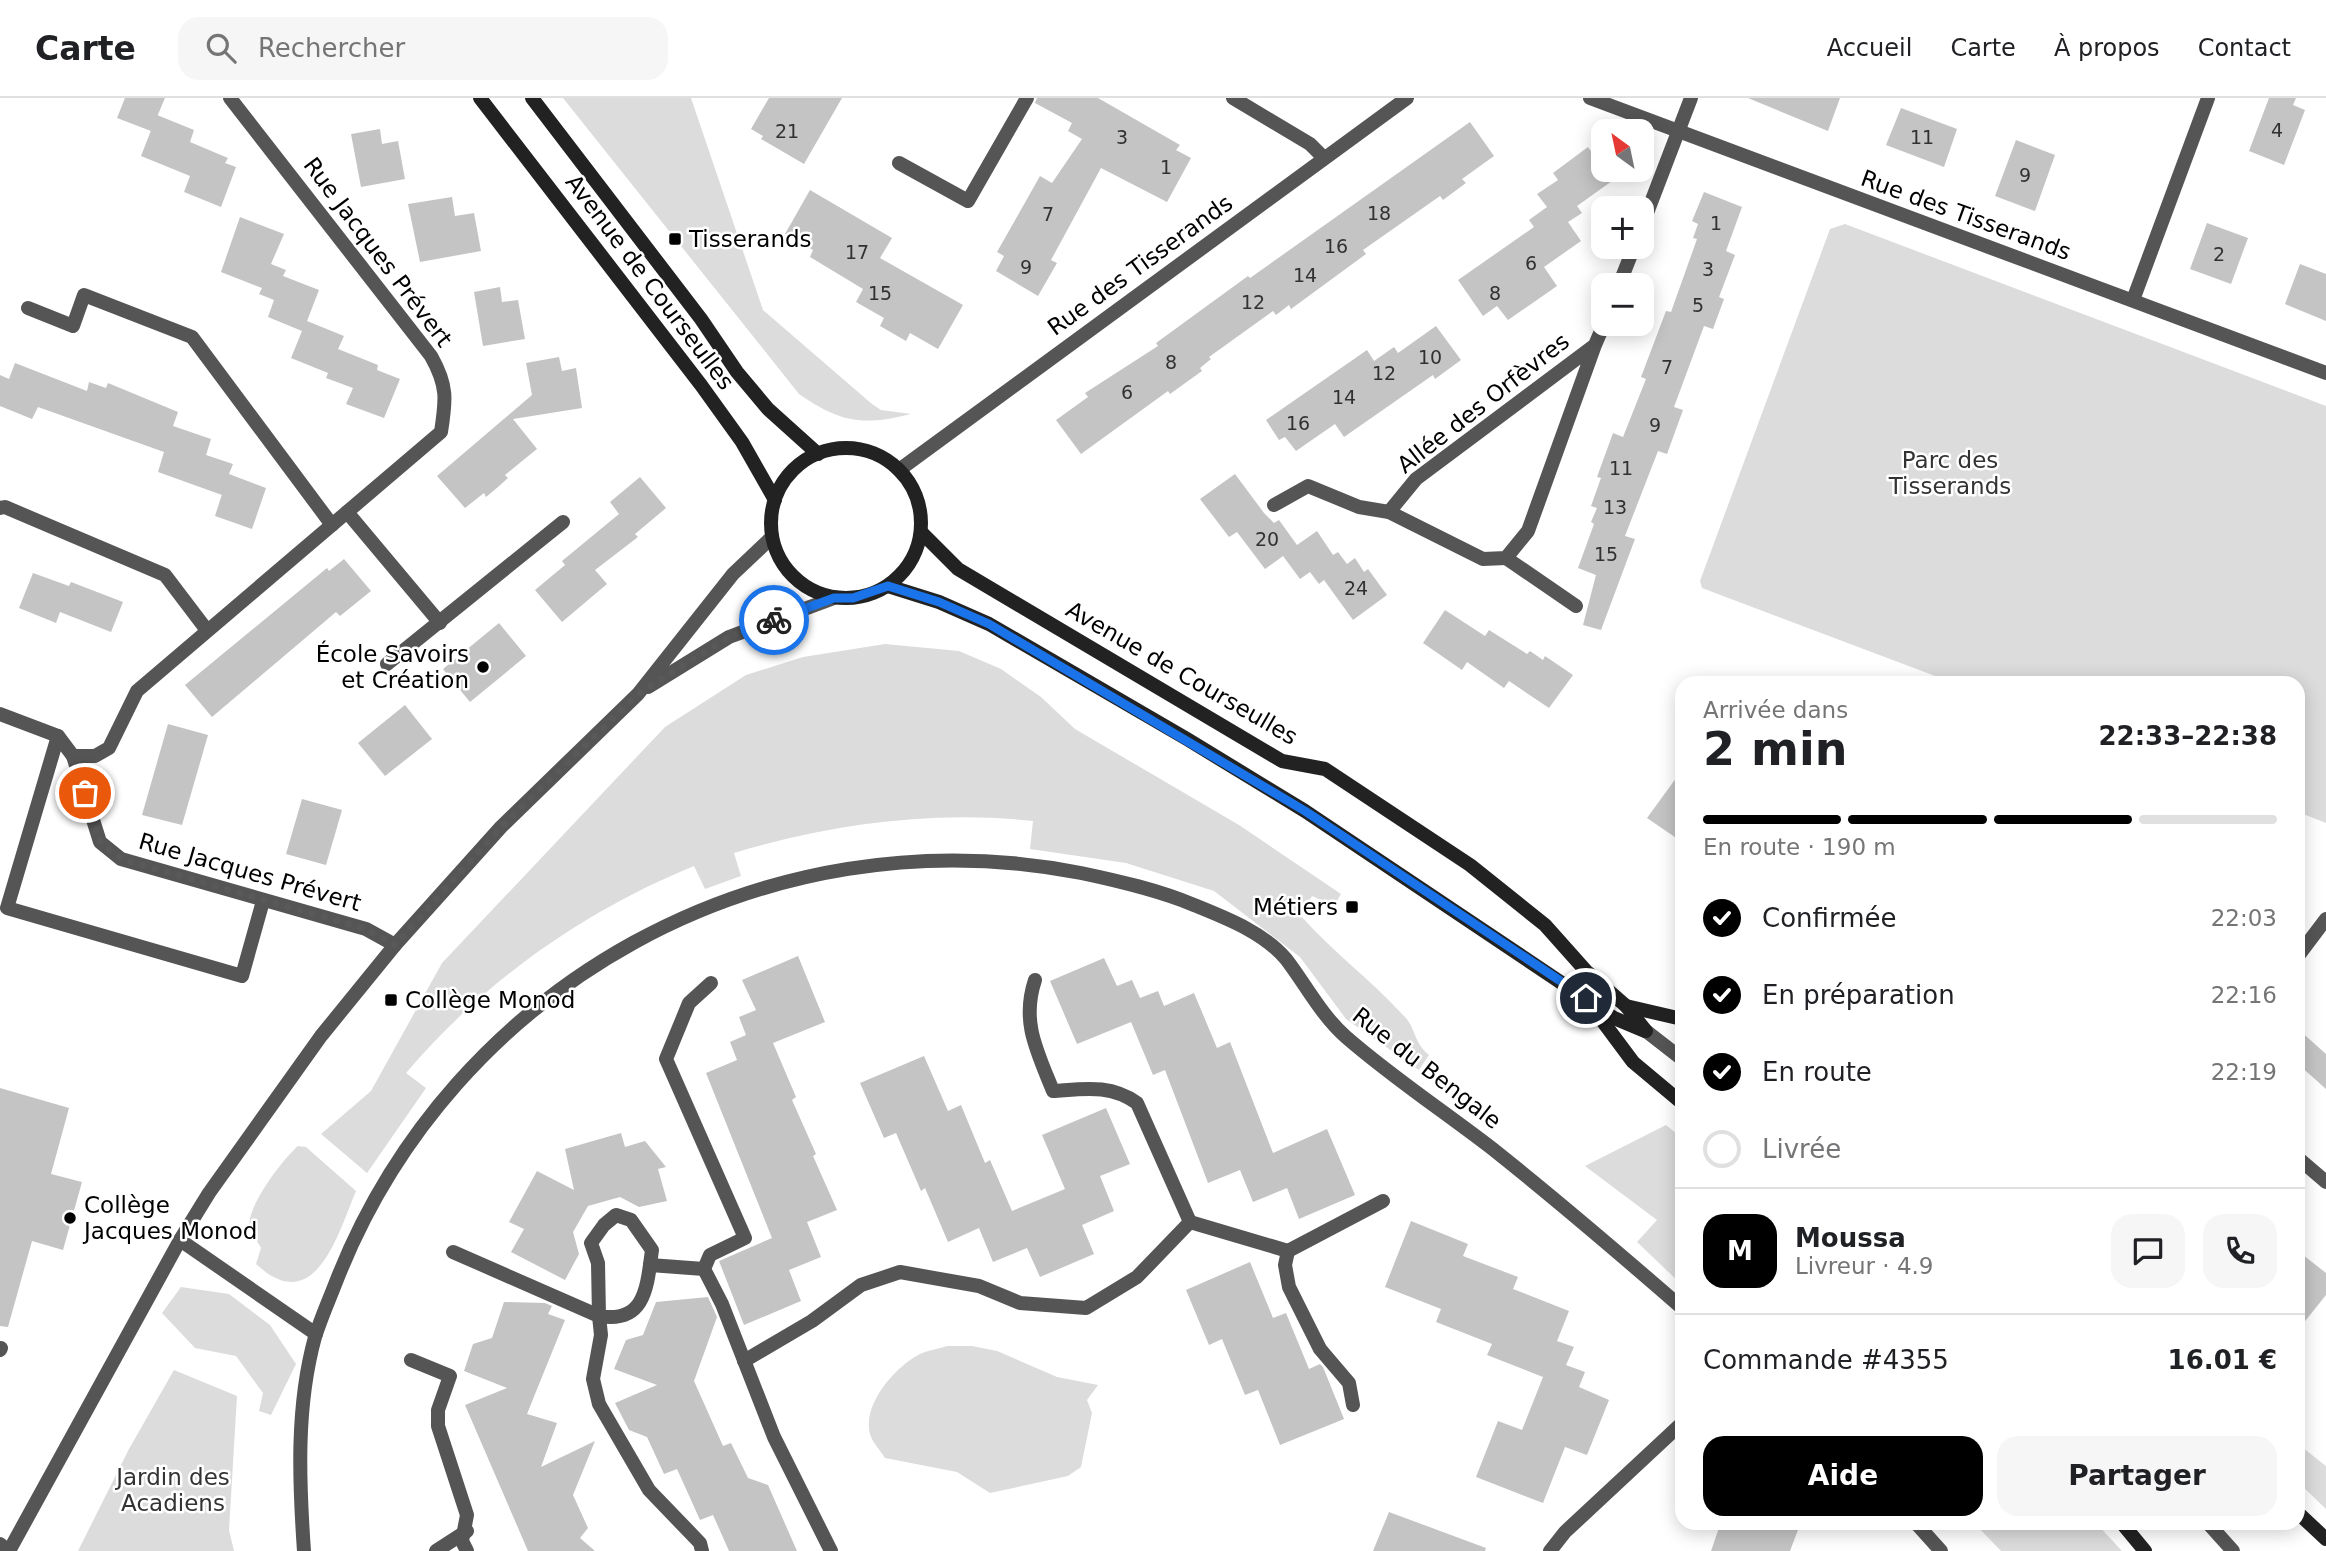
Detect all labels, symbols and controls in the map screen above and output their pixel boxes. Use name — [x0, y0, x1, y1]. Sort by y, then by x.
search box — [178, 17, 668, 80]
text: Carte — [35, 29, 136, 68]
icon: search — [202, 29, 240, 67]
text: Rechercher — [258, 33, 405, 63]
text: Accueil — [1827, 34, 1912, 62]
text: Carte — [1950, 34, 2016, 62]
text: À propos — [2054, 34, 2160, 62]
text: Contact — [2198, 34, 2291, 62]
north arrow — [1591, 119, 1654, 182]
map controls — [1591, 119, 1654, 336]
house number: 4 — [2271, 119, 2283, 141]
house number: 21 — [775, 120, 799, 142]
house number: 3 — [1116, 126, 1128, 148]
house number: 11 — [1910, 126, 1934, 148]
street label: Rue Jacques Prévert — [298, 152, 458, 352]
house number: 1 — [1160, 156, 1172, 178]
house number: 9 — [2019, 164, 2031, 186]
street label: Rue des Tisserands — [1857, 165, 2075, 265]
street label: Avenue de Courseulles — [561, 169, 739, 395]
street label: Rue des Tisserands — [1043, 189, 1237, 341]
button: + — [1591, 196, 1654, 259]
house number: 18 — [1367, 202, 1391, 224]
house number: 7 — [1042, 203, 1054, 225]
house number: 1 — [1710, 212, 1722, 234]
place label: Tisserands — [688, 226, 812, 252]
marker: Tisserands — [667, 231, 683, 247]
house number: 16 — [1324, 235, 1348, 257]
house number: 17 — [845, 241, 869, 263]
house number: 2 — [2213, 243, 2225, 265]
house number: 6 — [1525, 252, 1537, 274]
house number: 9 — [1020, 256, 1032, 278]
house number: 3 — [1702, 258, 1714, 280]
house number: 14 — [1293, 264, 1317, 286]
button: − — [1591, 273, 1654, 336]
house number: 15 — [868, 282, 892, 304]
house number: 8 — [1489, 282, 1501, 304]
house number: 12 — [1241, 291, 1265, 313]
house number: 5 — [1692, 294, 1704, 316]
street label: Allée des Orfèvres — [1392, 328, 1574, 478]
house number: 10 — [1418, 346, 1442, 368]
house number: 8 — [1165, 351, 1177, 373]
house number: 7 — [1661, 356, 1673, 378]
house number: 12 — [1372, 362, 1396, 384]
house number: 6 — [1121, 381, 1133, 403]
house number: 14 — [1332, 386, 1356, 408]
house number: 16 — [1286, 412, 1310, 434]
house number: 9 — [1649, 414, 1661, 436]
park label: Parc des Tisserands — [1888, 447, 2011, 499]
house number: 11 — [1609, 457, 1633, 479]
house number: 13 — [1603, 496, 1627, 518]
house number: 20 — [1255, 528, 1279, 550]
house number: 15 — [1594, 543, 1618, 565]
house number: 24 — [1344, 577, 1368, 599]
courier — [739, 585, 809, 655]
street label: Avenue de Courseulles — [1062, 596, 1302, 750]
icon: bike — [755, 601, 793, 639]
place label: École Savoirs et Création — [316, 640, 469, 693]
marker: École Savoirs et Création — [475, 659, 491, 675]
text: Arrivée dans — [1703, 697, 1848, 723]
text: 22:33–22:38 — [2098, 721, 2277, 751]
text: 2 min — [1703, 722, 1847, 776]
pin — [55, 763, 115, 823]
icon: bag — [66, 774, 104, 812]
street label: Rue Jacques Prévert — [136, 828, 364, 916]
text: En route · 190 m — [1703, 834, 1896, 860]
place label: Métiers — [1253, 894, 1338, 920]
marker: Métiers — [1344, 899, 1360, 915]
icon: check — [1703, 899, 1741, 937]
text: Confirmée — [1762, 903, 1896, 933]
text: 22:03 — [2211, 905, 2277, 931]
pin — [1556, 968, 1616, 1028]
icon: check — [1703, 976, 1741, 1014]
icon: home — [1567, 979, 1605, 1017]
text: En préparation — [1762, 980, 1955, 1010]
text: 22:16 — [2211, 982, 2277, 1008]
place label: Collège Monod — [405, 987, 575, 1013]
marker: Collège Monod — [383, 992, 399, 1008]
street label: Rue du Bengale — [1348, 1002, 1506, 1134]
icon: check — [1703, 1053, 1741, 1091]
text: En route — [1762, 1057, 1872, 1087]
text: 22:19 — [2211, 1059, 2277, 1085]
text: Livrée — [1762, 1134, 1841, 1164]
place label: Collège Jacques Monod — [82, 1192, 257, 1244]
marker: Collège Jacques Monod — [62, 1210, 78, 1226]
button: chat — [2111, 1214, 2185, 1288]
button: phone — [2203, 1214, 2277, 1288]
text: Moussa — [1795, 1223, 1906, 1253]
text: M — [1727, 1236, 1753, 1266]
text: Livreur · 4.9 — [1795, 1253, 1933, 1279]
text: Commande #4355 — [1703, 1345, 1949, 1375]
text: 16.01 € — [2168, 1345, 2277, 1375]
button: Aide — [1703, 1436, 1983, 1516]
button: Partager — [1997, 1436, 2277, 1516]
park label: Jardin des Acadiens — [114, 1464, 230, 1516]

